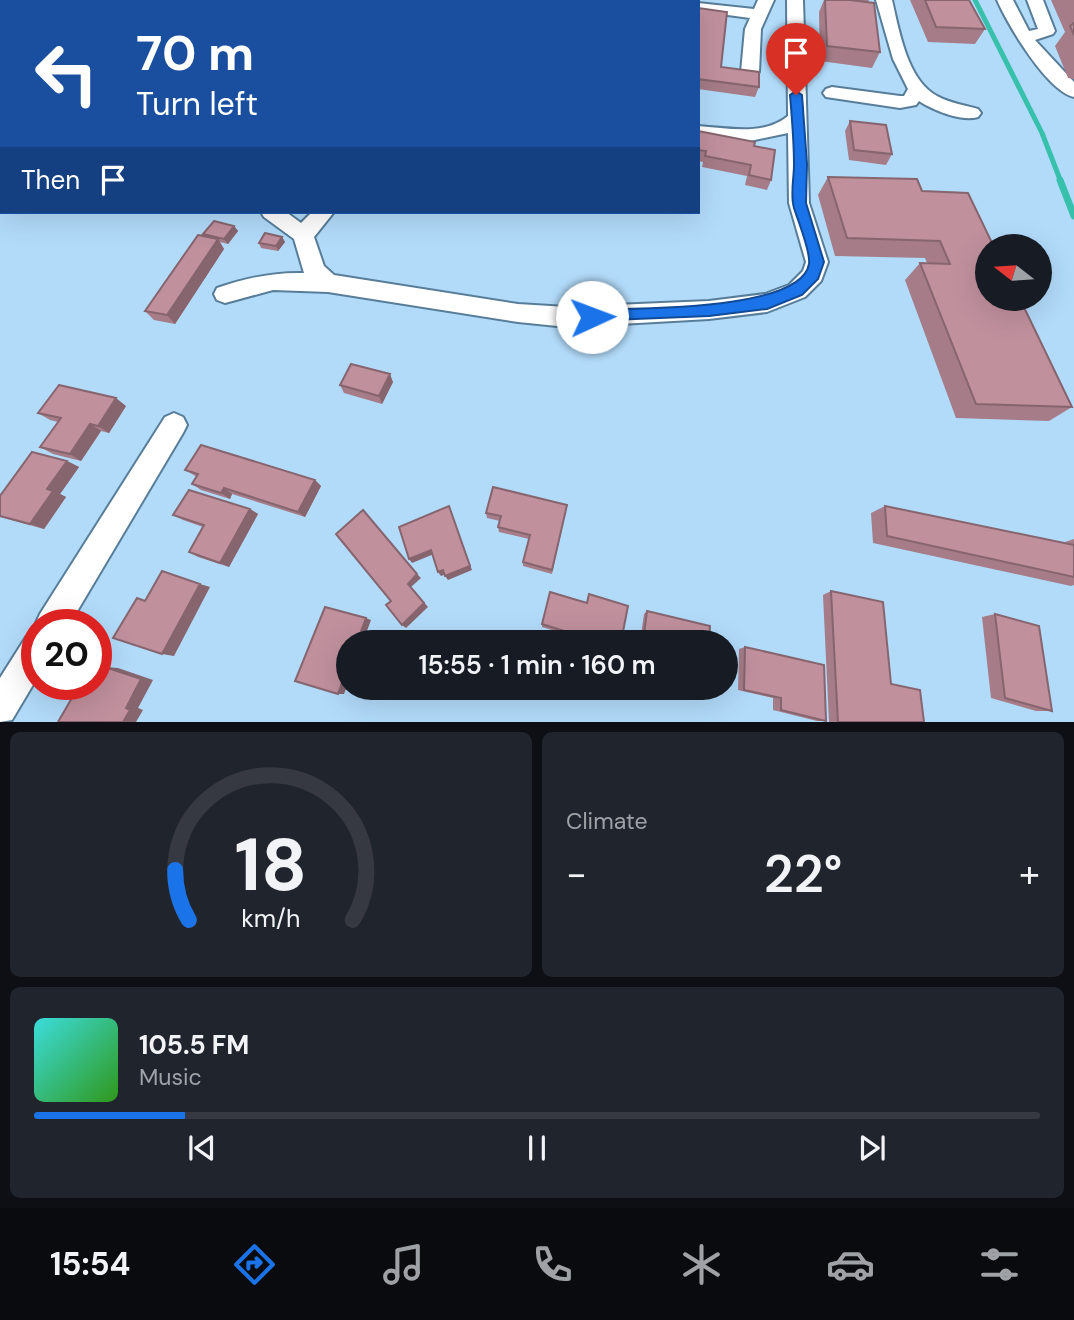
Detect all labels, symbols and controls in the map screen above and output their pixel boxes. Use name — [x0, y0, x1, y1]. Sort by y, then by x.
text: 70 m — [136, 21, 254, 85]
pin — [766, 23, 826, 95]
icon: left — [21, 28, 112, 119]
icon: arrive — [777, 34, 815, 72]
text: Turn left — [136, 83, 258, 125]
icon: arrive — [94, 161, 132, 199]
text: Then — [21, 163, 80, 197]
north arrow — [975, 234, 1052, 312]
map controls — [975, 234, 1052, 311]
position arrow — [555, 280, 629, 354]
speed limit sign: 20 — [21, 609, 112, 700]
text: 15:55 · 1 min · 160 m — [418, 648, 656, 682]
text: Climate — [566, 806, 648, 836]
text: 18 — [235, 819, 307, 914]
text: 22° — [764, 840, 842, 908]
text: − — [566, 849, 587, 899]
text: + — [1019, 849, 1040, 899]
text: km/h — [241, 902, 301, 935]
text: 105.5 FM — [139, 1028, 249, 1062]
text: Music — [139, 1062, 202, 1092]
icon: previous — [183, 1129, 221, 1167]
icon: pause — [518, 1129, 556, 1167]
icon: next — [853, 1129, 891, 1167]
icon: directions — [230, 1240, 279, 1289]
icon: music — [379, 1240, 428, 1289]
icon: phone — [528, 1240, 577, 1289]
icon: climate — [677, 1240, 726, 1289]
icon: car — [826, 1240, 875, 1289]
icon: filters — [975, 1240, 1024, 1289]
text: 15:54 — [50, 1243, 130, 1285]

